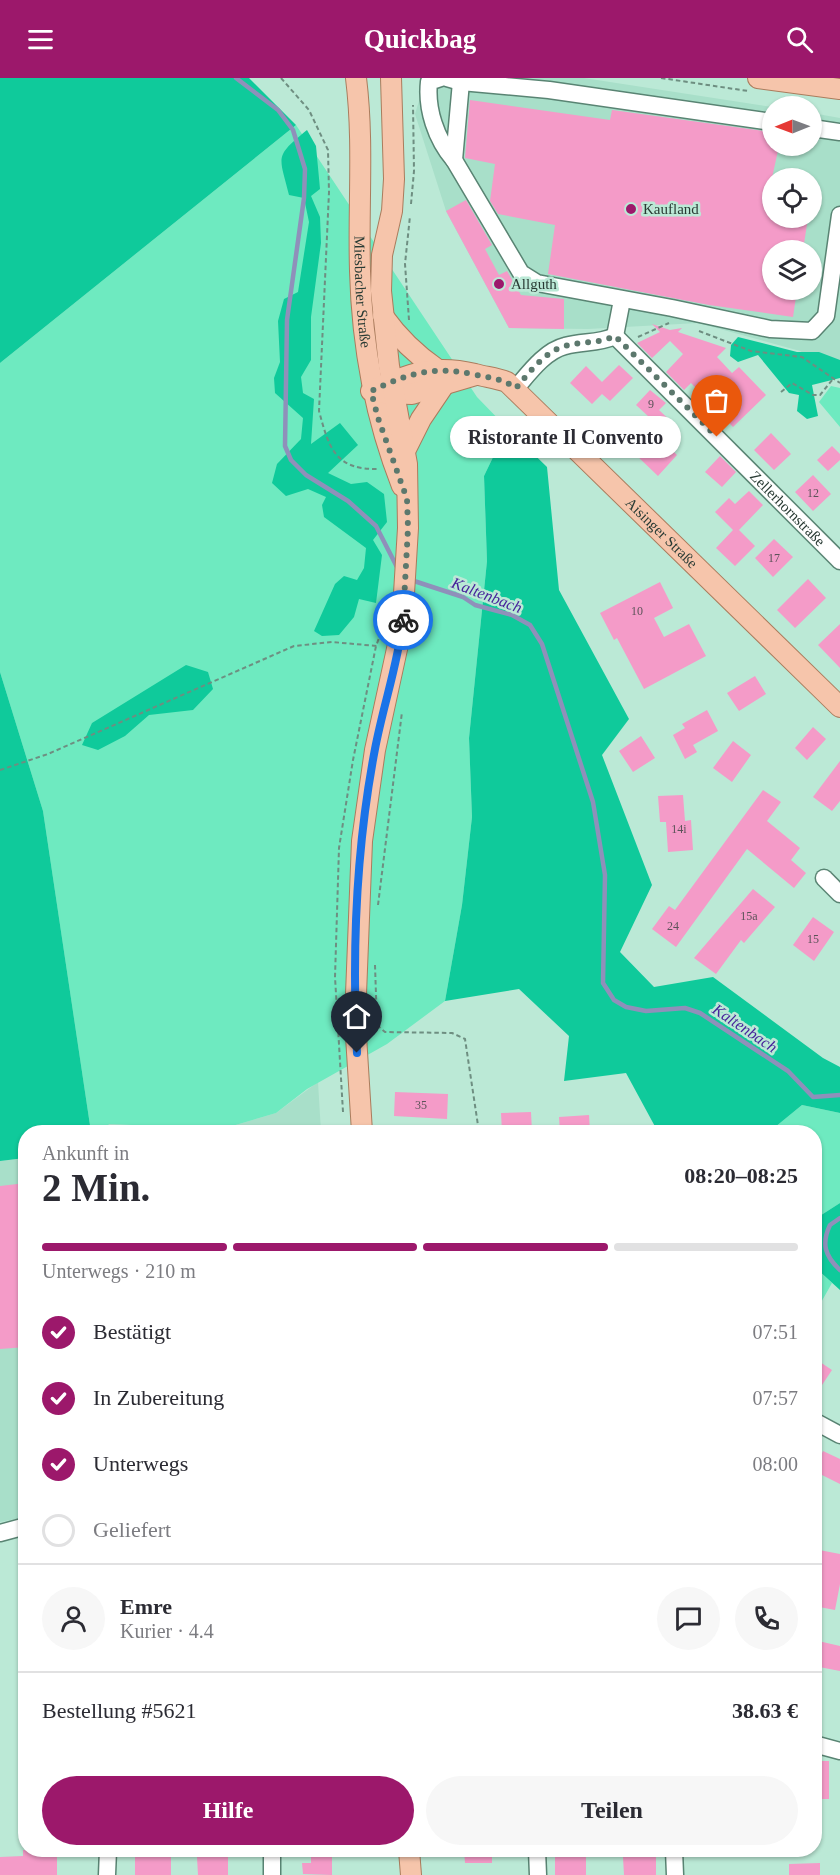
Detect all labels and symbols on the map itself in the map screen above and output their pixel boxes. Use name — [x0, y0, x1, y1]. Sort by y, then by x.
north arrow — [762, 96, 822, 156]
place label: Kaufland — [643, 201, 699, 217]
marker: Kaufland — [624, 202, 638, 216]
street label: Miesbacher Straße — [352, 236, 374, 349]
place label: Allguth — [511, 276, 557, 292]
marker: Allguth — [492, 277, 506, 291]
pin — [691, 375, 742, 437]
house number: 9 — [648, 397, 654, 411]
callout: Ristorante Il Convento — [450, 416, 681, 458]
street label: Zellerhornstraße — [747, 468, 829, 550]
house number: 12 — [807, 486, 819, 500]
street label: Aisinger Straße — [622, 494, 701, 572]
house number: 17 — [768, 551, 780, 565]
water label: Kaltenbach — [449, 573, 524, 616]
courier — [373, 590, 433, 650]
house number: 10 — [631, 604, 643, 618]
house number: 14i — [671, 822, 687, 836]
house number: 15a — [740, 909, 758, 923]
house number: 24 — [667, 919, 679, 933]
house number: 15 — [807, 932, 819, 946]
pin — [331, 991, 382, 1053]
water label: Kaltenbach — [709, 1000, 780, 1056]
house number: 35 — [415, 1098, 427, 1112]

